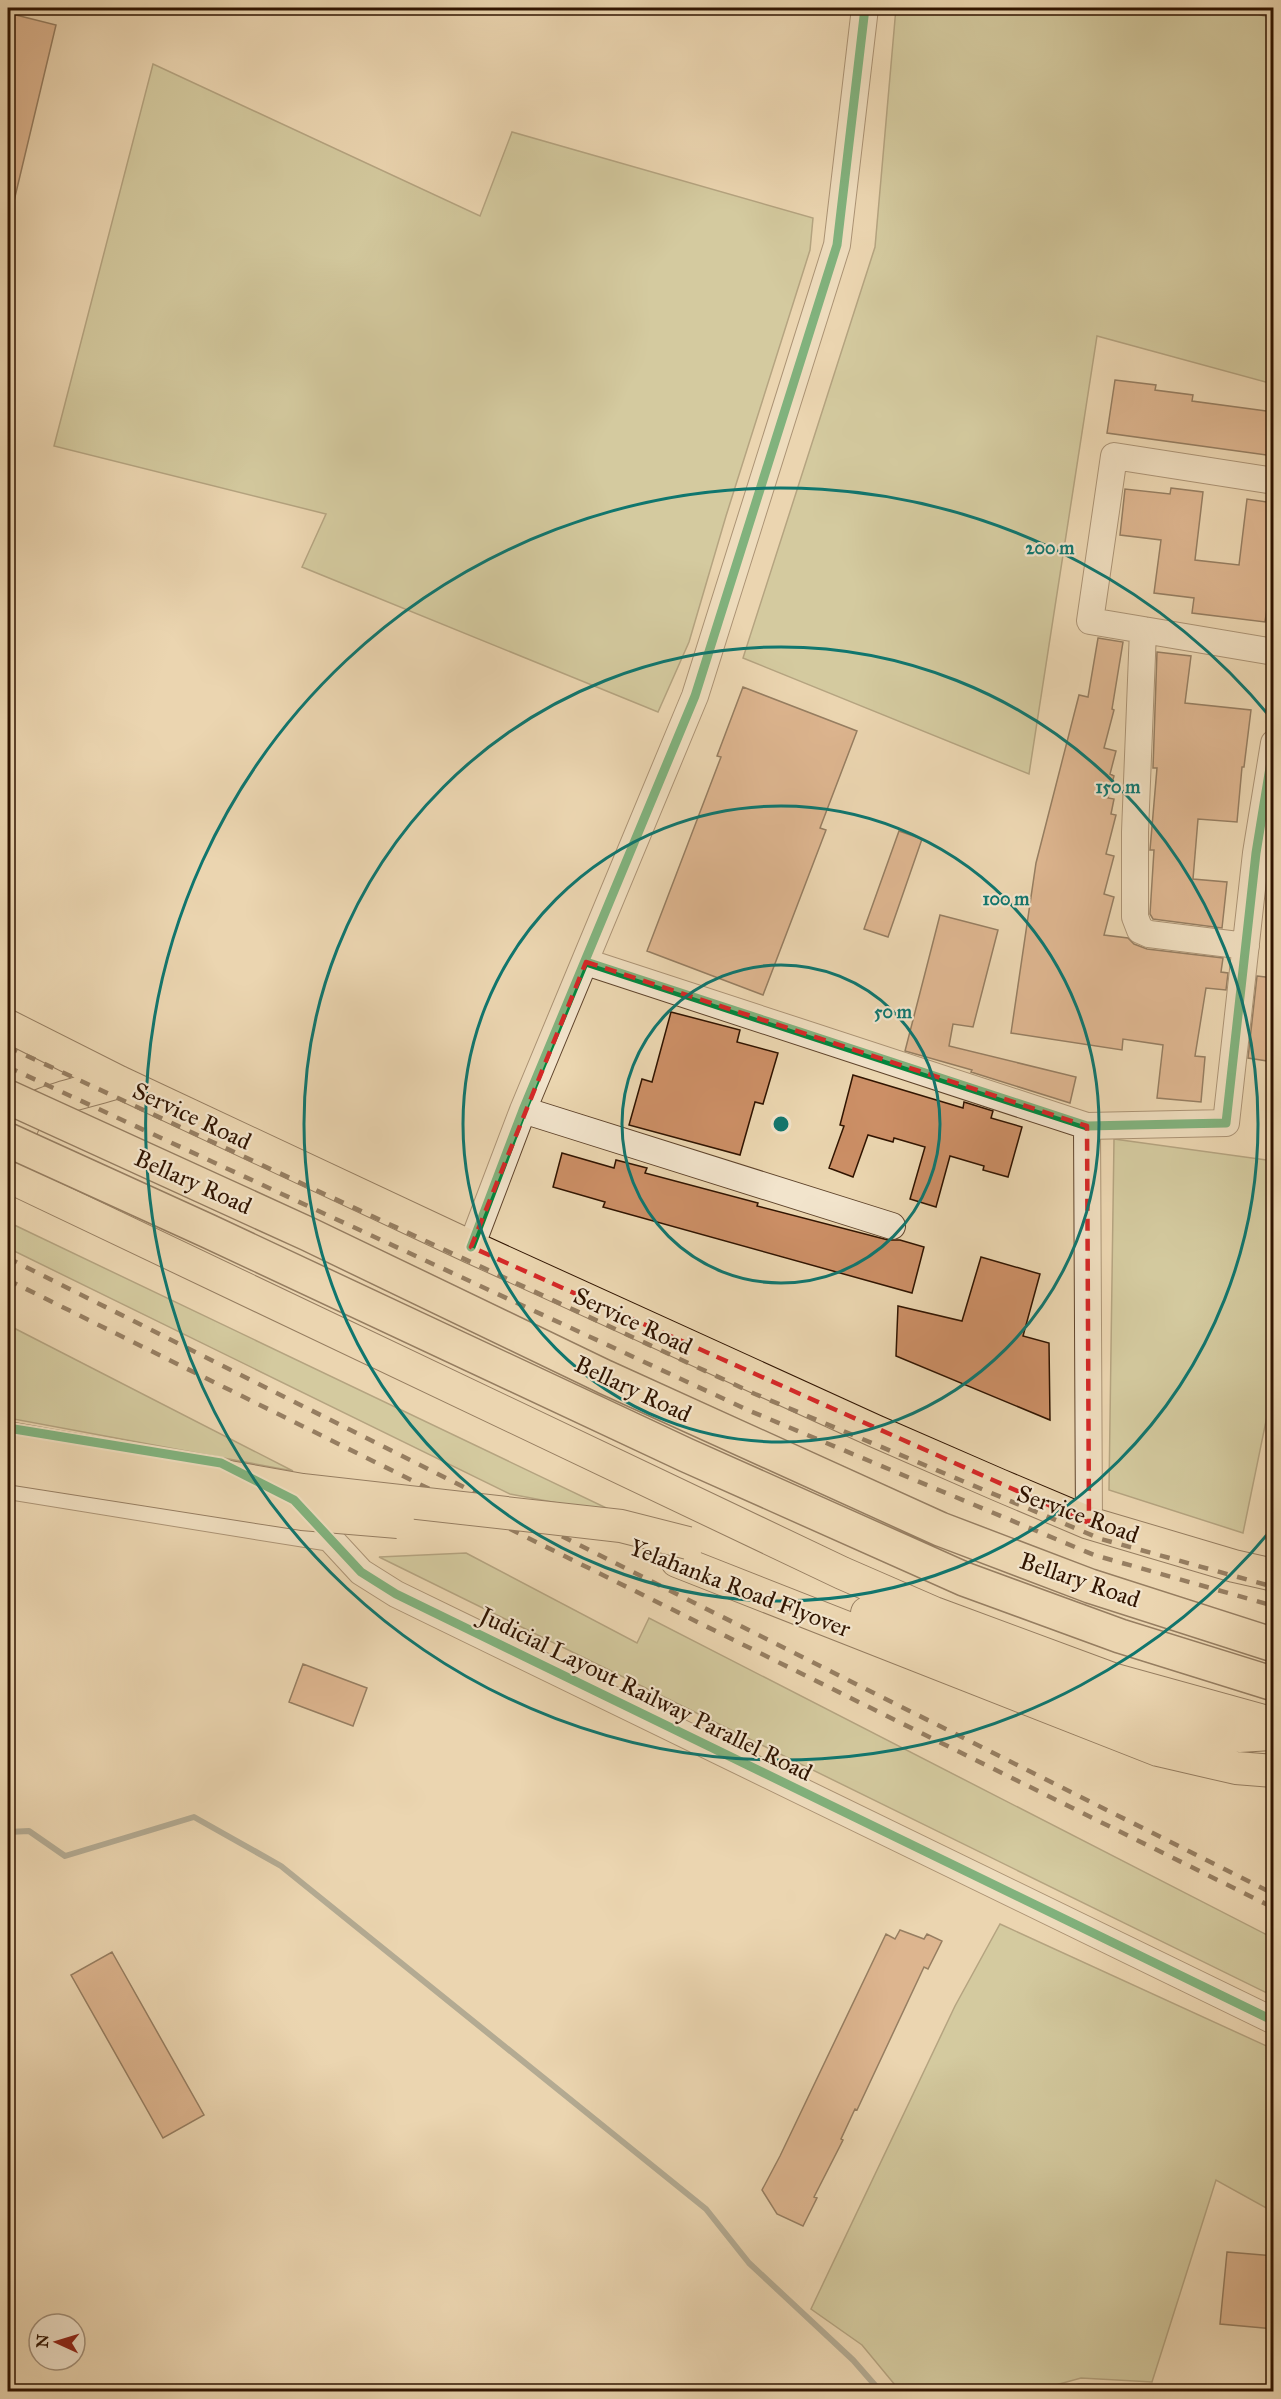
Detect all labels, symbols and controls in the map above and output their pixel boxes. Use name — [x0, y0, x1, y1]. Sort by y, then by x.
text: 200 m — [1026, 537, 1075, 559]
text: 150 m — [1096, 776, 1141, 798]
text: 100 m — [983, 888, 1030, 910]
text: 50 m — [874, 1001, 913, 1023]
street label: Service Road — [128, 1075, 256, 1157]
centre of rings — [771, 1114, 791, 1134]
street label: Bellary Road — [130, 1143, 256, 1221]
street label: Service Road — [569, 1280, 697, 1362]
street label: Bellary Road — [570, 1349, 696, 1429]
street label: Service Road — [1013, 1478, 1143, 1550]
street label: Yelahanka Road Flyover — [625, 1532, 855, 1644]
street label: Bellary Road — [1016, 1545, 1144, 1615]
street label: Judicial Layout Railway Parallel Road — [472, 1599, 817, 1788]
north arrow — [27, 2312, 87, 2372]
text: N — [33, 2333, 53, 2348]

